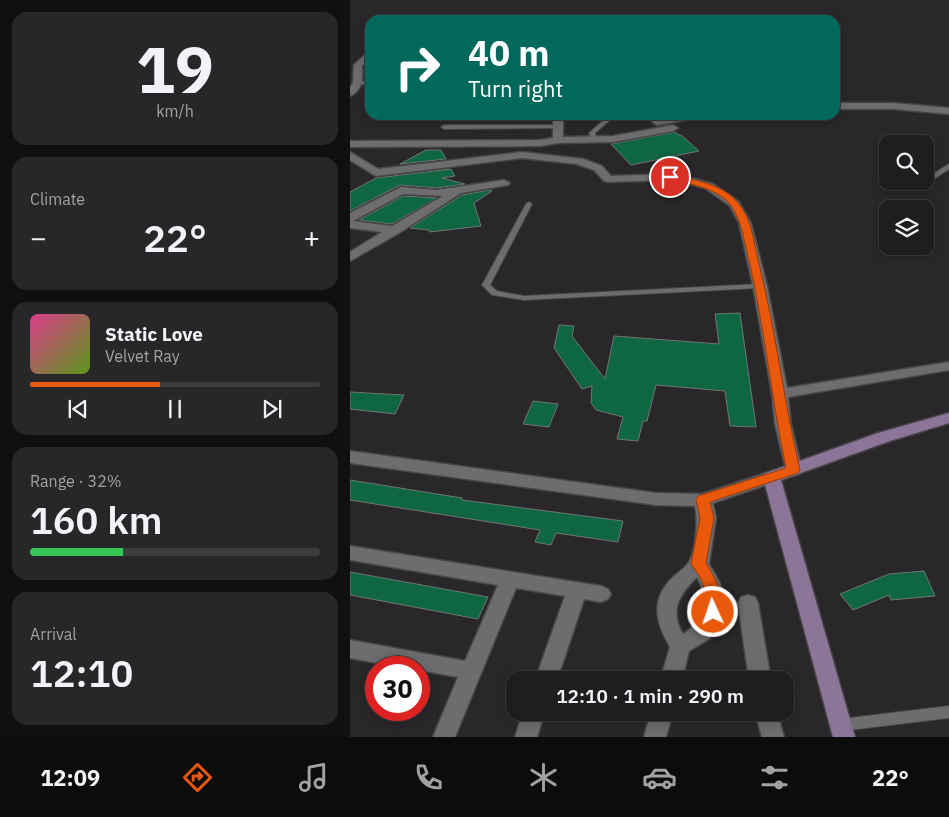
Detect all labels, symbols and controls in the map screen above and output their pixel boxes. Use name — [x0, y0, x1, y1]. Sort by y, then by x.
text: 19 — [136, 26, 214, 111]
text: 40 m — [468, 30, 550, 76]
icon: right — [385, 35, 450, 100]
text: Turn right — [468, 74, 563, 103]
text: km/h — [156, 101, 194, 121]
map controls — [879, 135, 934, 255]
button: search — [879, 135, 934, 190]
pin — [649, 156, 691, 198]
icon: arrive — [656, 163, 684, 191]
text: Climate — [30, 189, 85, 209]
button: layers — [879, 200, 934, 255]
text: 22° — [143, 213, 207, 262]
text: − — [30, 219, 47, 256]
text: + — [303, 219, 320, 256]
text: Static Love — [105, 322, 203, 346]
text: Velvet Ray — [105, 346, 180, 366]
icon: previous — [64, 395, 92, 423]
icon: pause — [161, 395, 189, 423]
icon: next — [258, 395, 286, 423]
text: Range · 32% — [30, 471, 122, 491]
text: 160 km — [30, 495, 162, 544]
position arrow — [686, 585, 738, 637]
text: Arrival — [30, 624, 77, 644]
text: 12:10 — [30, 648, 133, 697]
speed limit sign: 30 — [365, 656, 430, 721]
text: 12:10 · 1 min · 290 m — [556, 684, 744, 708]
icon: directions — [180, 760, 215, 795]
icon: music — [296, 760, 331, 795]
icon: phone — [411, 760, 446, 795]
icon: climate — [526, 760, 561, 795]
icon: car — [642, 760, 677, 795]
icon: filters — [757, 760, 792, 795]
text: 12:09 — [40, 763, 100, 792]
text: 22° — [872, 763, 909, 792]

